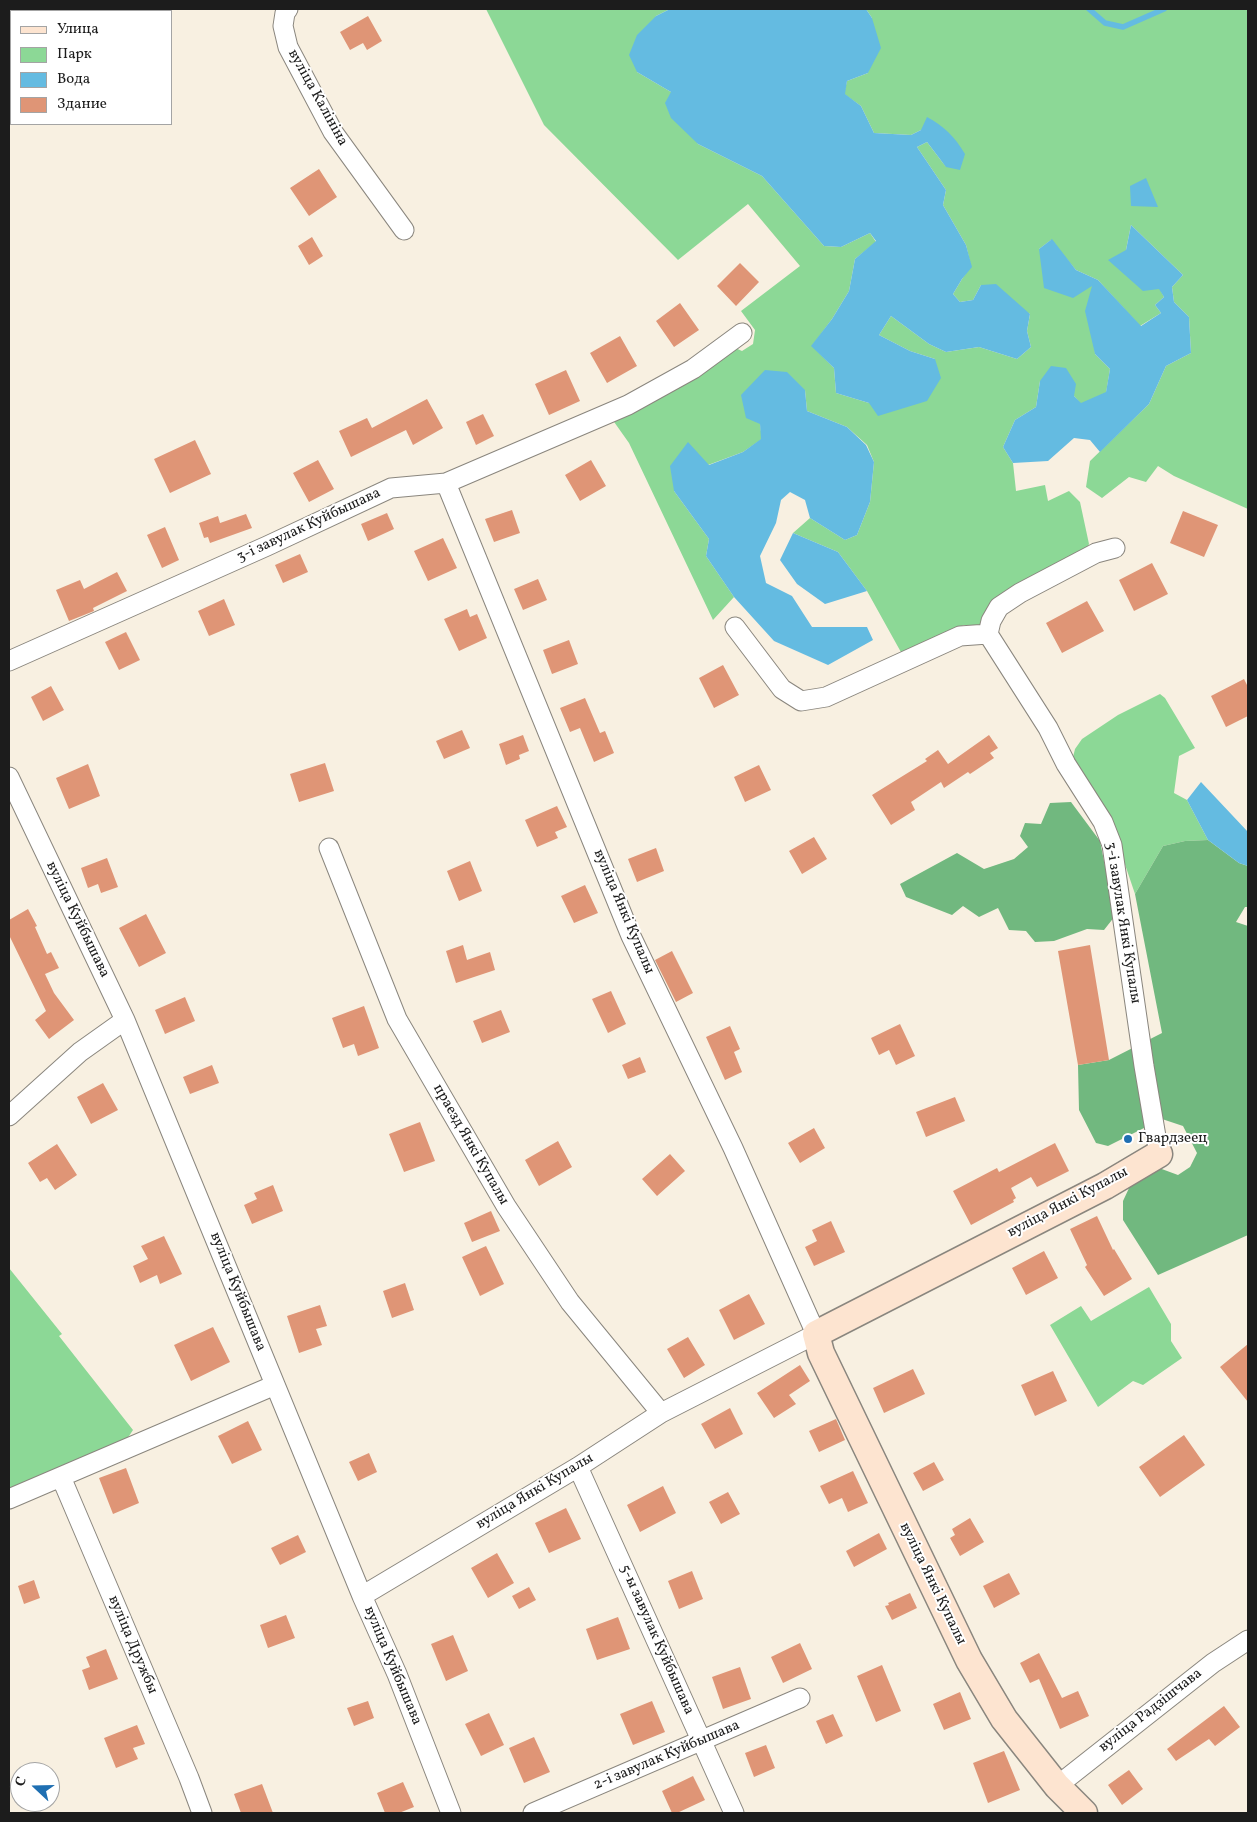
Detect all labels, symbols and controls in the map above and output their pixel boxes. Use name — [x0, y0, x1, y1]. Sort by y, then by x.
legend — [10, 10, 172, 125]
text: Улица — [57, 19, 99, 40]
text: Парк — [57, 44, 92, 65]
street label: вуліца Калініна — [283, 47, 351, 149]
text: Вода — [57, 69, 90, 90]
text: Здание — [57, 94, 107, 115]
street label: 3-і завулак Куйбышава — [234, 485, 384, 567]
street label: 3-і завулак Янкі Купалы — [1100, 841, 1144, 1005]
street label: вуліца Янкі Купалы — [589, 847, 657, 977]
street label: вуліца Куйбышава — [41, 859, 113, 981]
street label: праезд Янкі Купалы — [428, 1081, 512, 1209]
place label: Гвардзеец — [1138, 1130, 1208, 1148]
marker: Гвардзеец — [1122, 1133, 1134, 1145]
street label: вуліца Янкі Купалы — [1005, 1164, 1131, 1242]
street label: вуліца Куйбышава — [205, 1230, 269, 1354]
street label: вуліца Янкі Купалы — [473, 1450, 597, 1534]
street label: вуліца Янкі Купалы — [895, 1520, 969, 1648]
street label: 5-ы завулак Куйбышава — [615, 1562, 697, 1718]
street label: вуліца Дружбы — [103, 1593, 161, 1697]
street label: вуліца Куйбышава — [359, 1604, 425, 1728]
street label: вуліца Радзішчава — [1096, 1665, 1206, 1757]
street label: 2-і завулак Куйбышава — [591, 1717, 743, 1795]
north arrow — [10, 1762, 60, 1812]
text: С — [11, 1774, 32, 1789]

